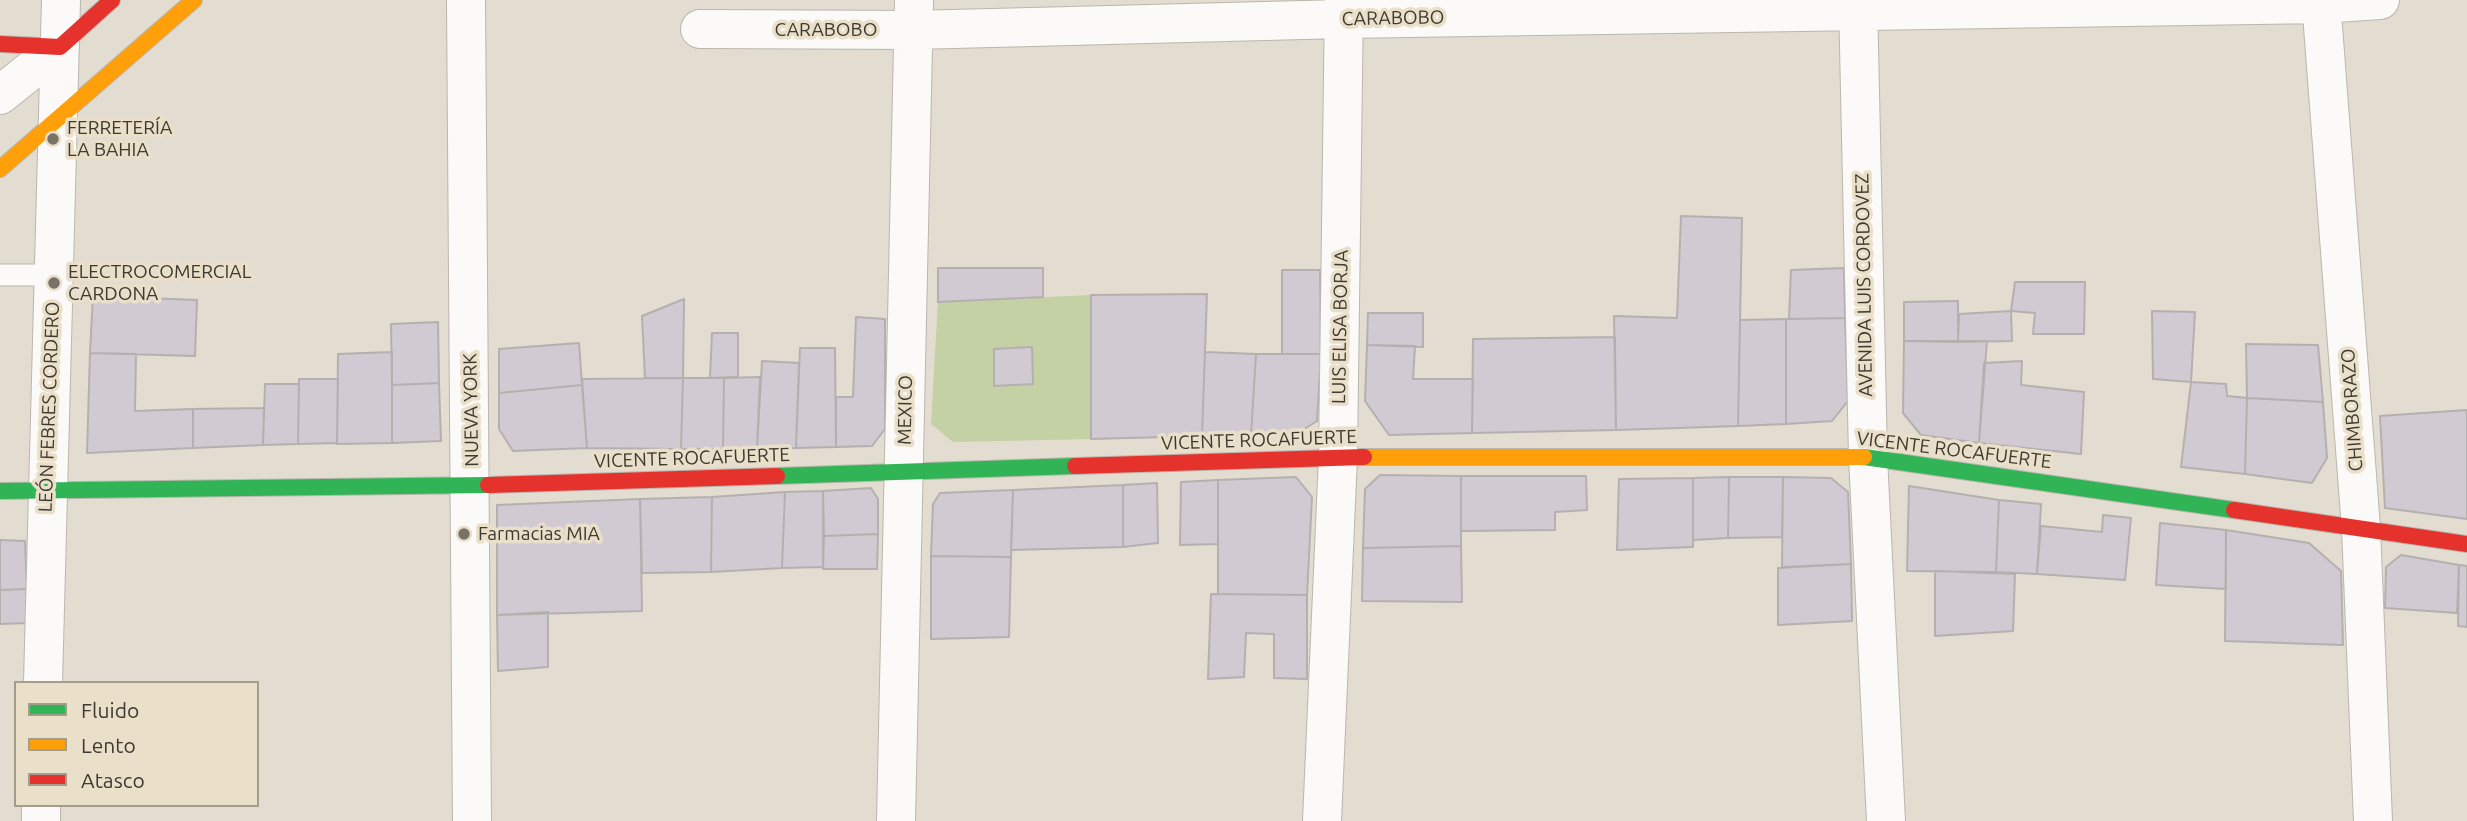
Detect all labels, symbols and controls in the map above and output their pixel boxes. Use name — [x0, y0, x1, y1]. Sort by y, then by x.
street label: CARABOBO — [1341, 6, 1445, 30]
street label: CARABOBO — [775, 19, 877, 41]
place label: FERRETERÍA LA BAHIA — [67, 117, 172, 161]
marker: FERRETERÍA LA BAHIA — [45, 131, 61, 147]
street label: AVENIDA LUIS CORDOVEZ — [1851, 173, 1877, 397]
street label: LUIS ELISA BORJA — [1327, 250, 1353, 404]
place label: ELECTROCOMERCIAL CARDONA — [68, 261, 251, 305]
marker: ELECTROCOMERCIAL CARDONA — [46, 275, 62, 291]
street label: LEÓN FEBRES CORDERO — [34, 301, 64, 513]
street label: CHIMBORAZO — [2336, 348, 2368, 472]
street label: NUEVA YORK — [459, 353, 483, 467]
street label: MEXICO — [893, 375, 917, 445]
street label: VICENTE ROCAFUERTE — [1161, 425, 1357, 455]
street label: VICENTE ROCAFUERTE — [1855, 427, 2053, 473]
street label: VICENTE ROCAFUERTE — [594, 443, 790, 473]
place label: Farmacias MIA — [478, 523, 600, 545]
marker: Farmacias MIA — [456, 526, 472, 542]
legend — [14, 681, 259, 807]
text: Fluido — [81, 698, 139, 722]
text: Lento — [81, 733, 136, 757]
text: Atasco — [81, 768, 145, 792]

